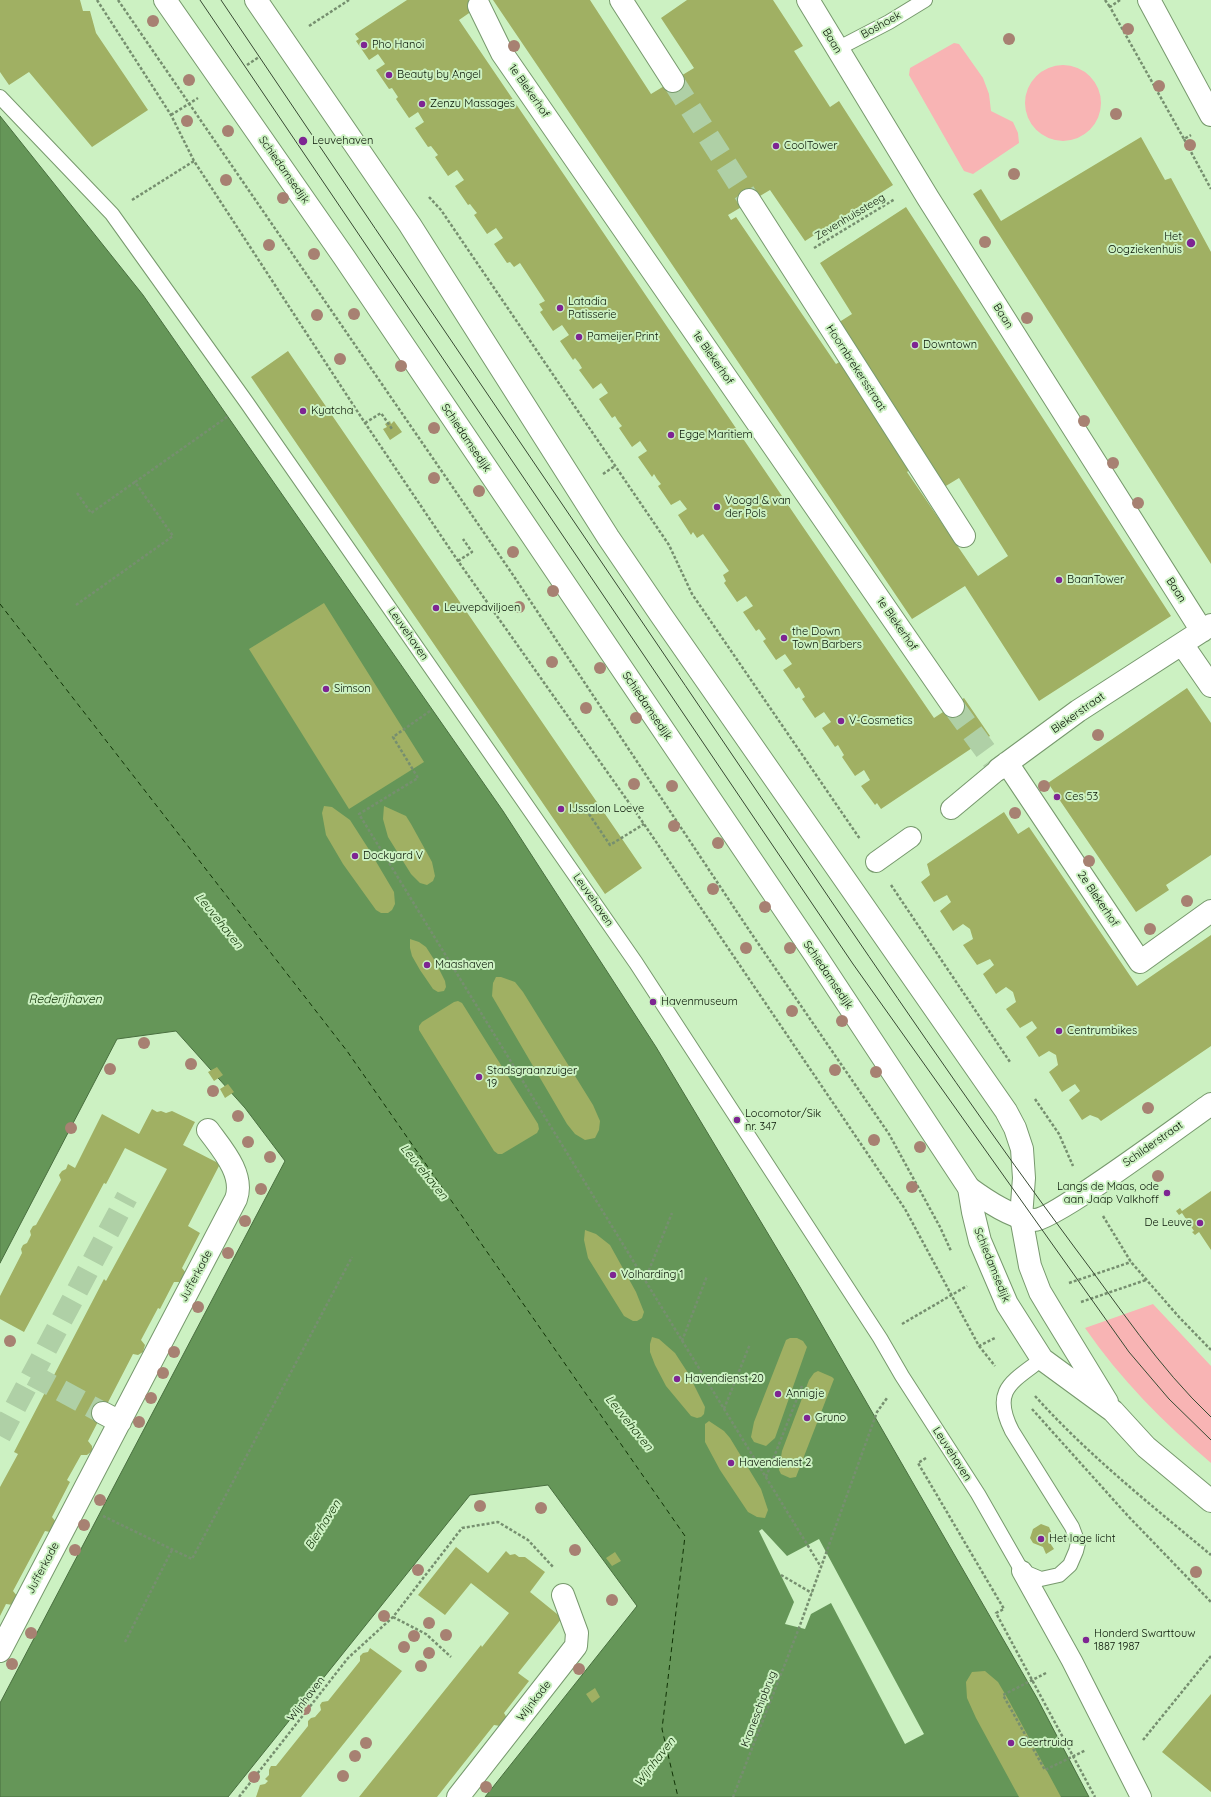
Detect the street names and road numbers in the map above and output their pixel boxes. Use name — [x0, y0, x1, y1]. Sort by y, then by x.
street label: Boshoek — [859, 9, 903, 41]
street label: Baan — [819, 26, 845, 56]
street label: 1e Blekerhof — [506, 62, 552, 120]
street label: Schiedamsedijk — [256, 134, 312, 206]
street label: Zevenhuissteeg — [812, 191, 888, 243]
street label: Baan — [990, 301, 1016, 331]
street label: Hoornbrekersstraat — [823, 322, 889, 414]
street label: 1e Blekerhof — [690, 329, 736, 387]
street label: Schiedamsedijk — [438, 401, 494, 475]
street label: Baan — [1163, 575, 1189, 605]
street label: 1e Blekerhof — [874, 595, 920, 653]
street label: Leuvehaven — [385, 605, 431, 663]
street label: Schiedamsedijk — [619, 669, 675, 743]
street label: Blekerstraat — [1049, 690, 1107, 736]
street label: 2e Blekerhof — [1075, 869, 1121, 929]
street label: Leuvehaven — [570, 871, 616, 929]
street label: Schiedamsedijk — [800, 938, 856, 1012]
street label: Schilderstraat — [1120, 1118, 1186, 1170]
street label: Schiedamsedijk — [971, 1226, 1013, 1304]
street label: Jufferkade — [177, 1248, 215, 1304]
street label: Leuvehaven — [930, 1425, 974, 1483]
street label: Jufferkade — [24, 1540, 62, 1596]
street label: Kraneschipbrug — [738, 1669, 780, 1749]
street label: Wijnhaven — [284, 1674, 328, 1724]
street label: Wijnkade — [514, 1678, 554, 1724]

